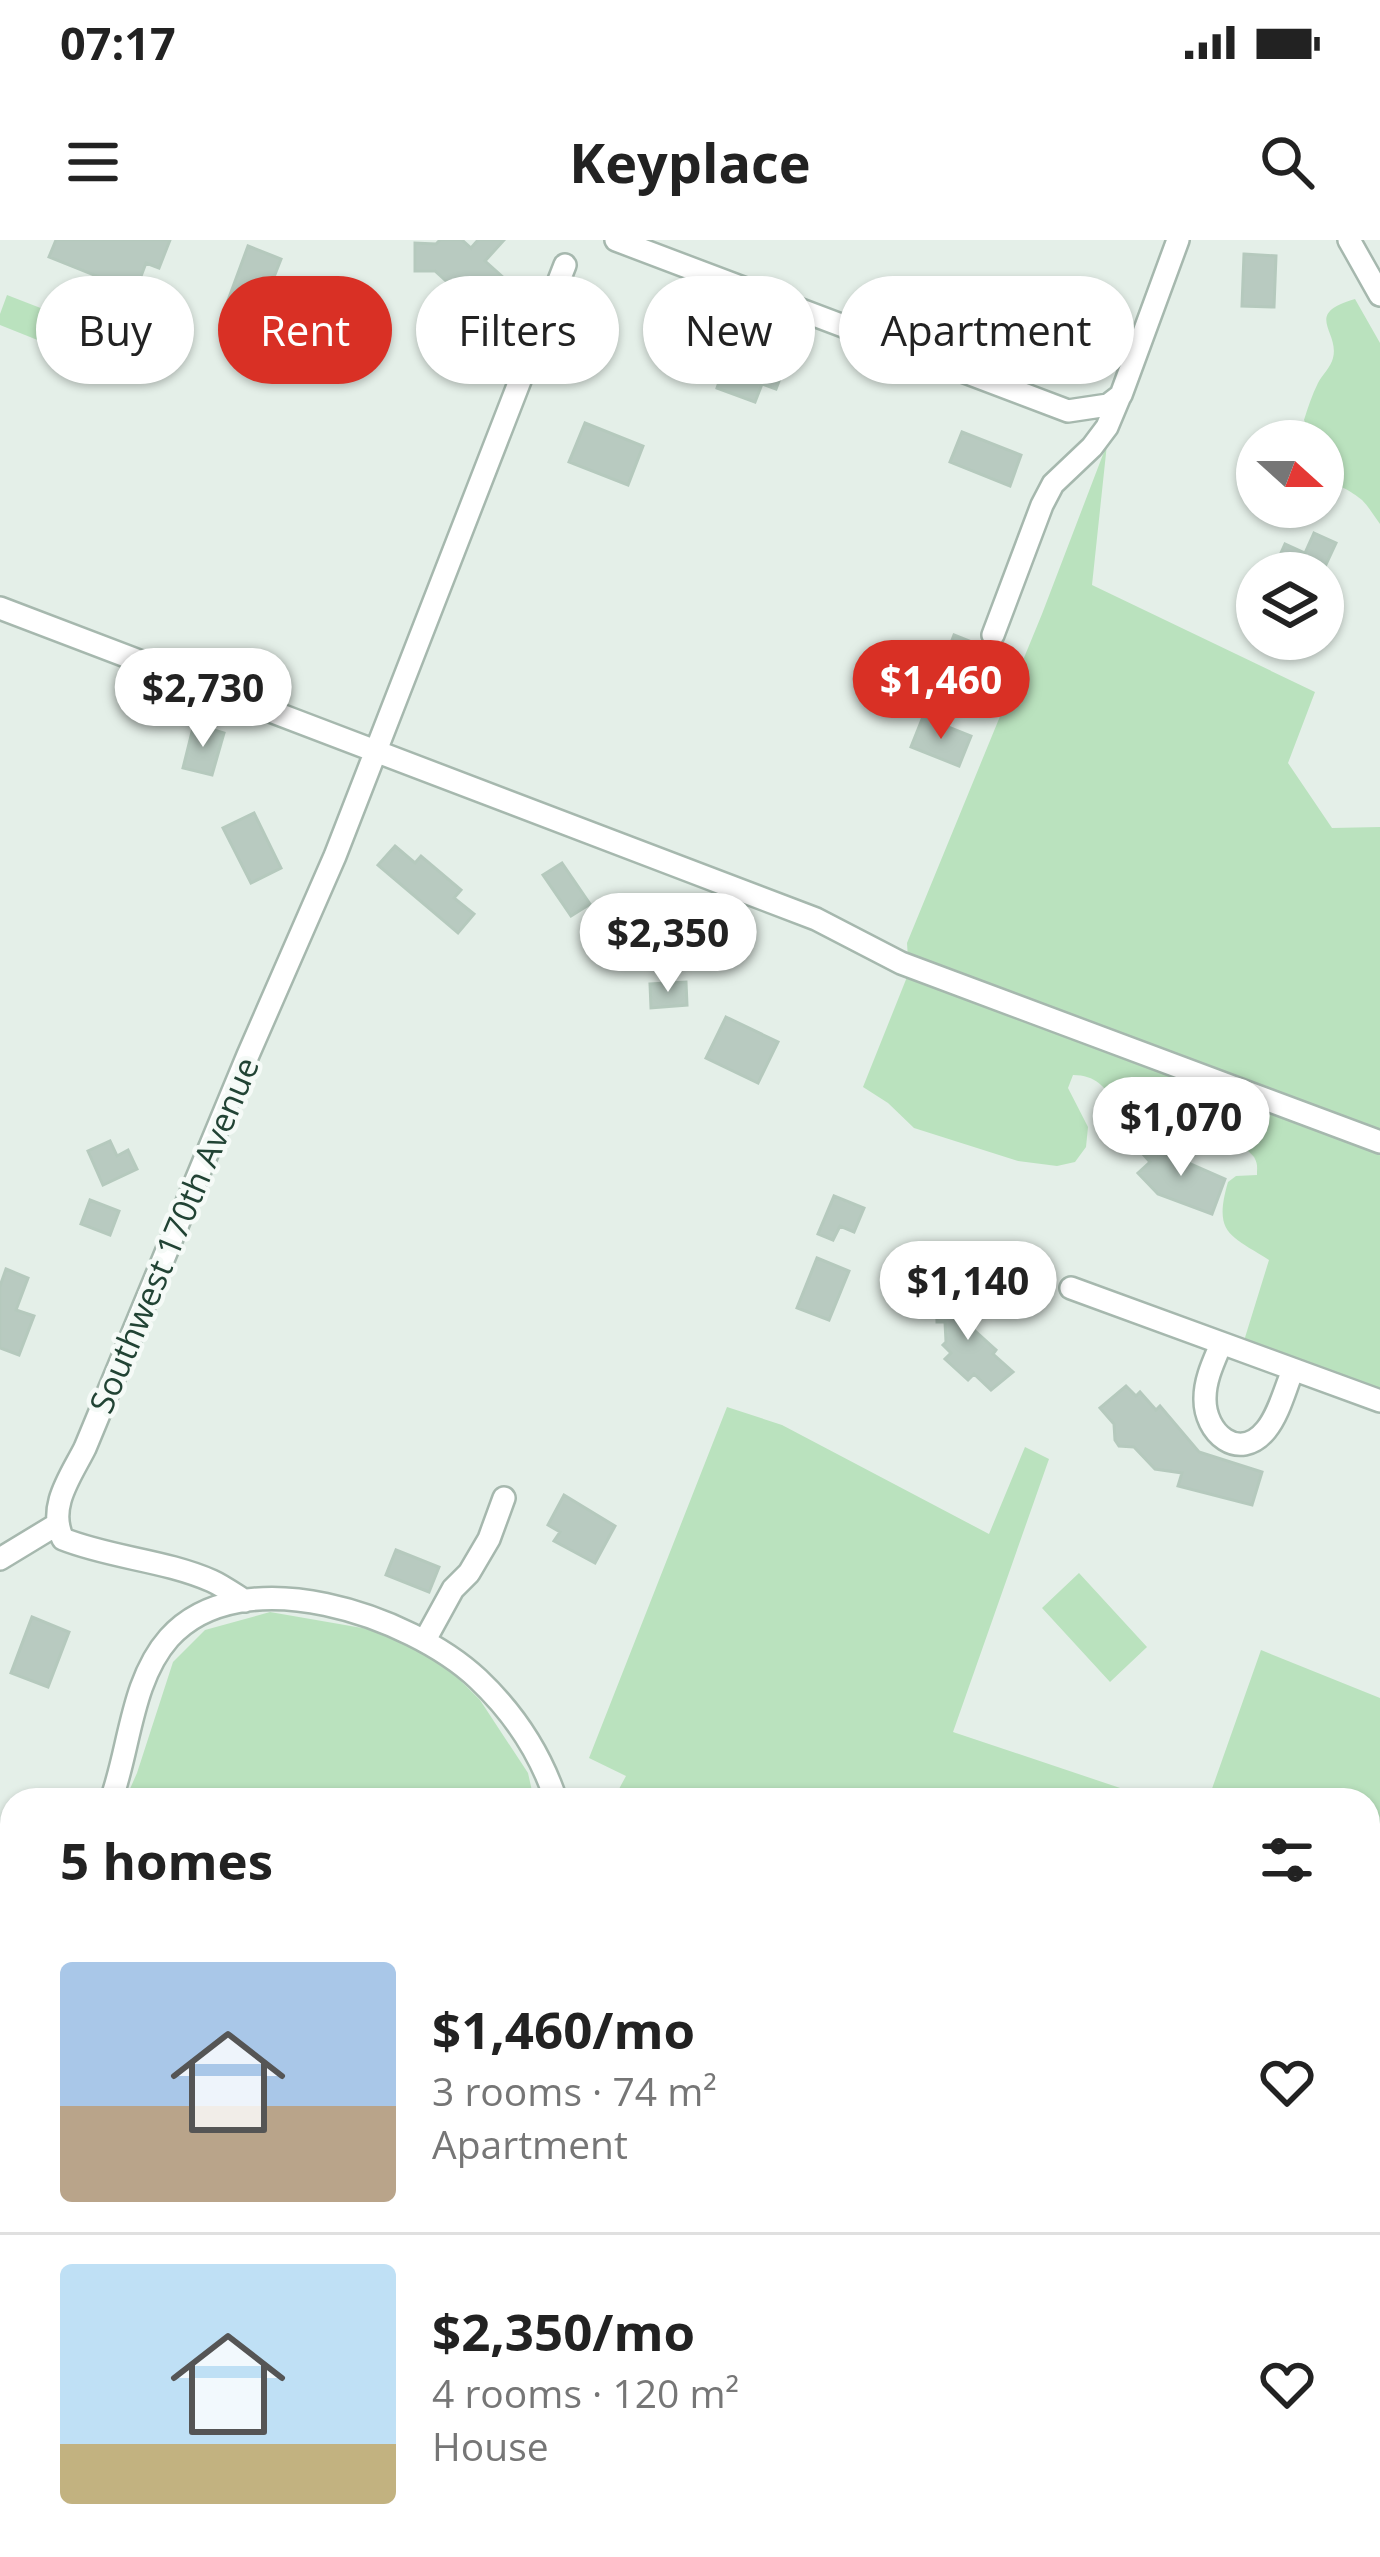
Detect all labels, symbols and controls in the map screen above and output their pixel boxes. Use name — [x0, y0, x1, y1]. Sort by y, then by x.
text: 07:17 — [60, 12, 176, 73]
text: Keyplace — [569, 125, 811, 199]
icon: menu — [60, 129, 126, 195]
icon: search — [1254, 129, 1320, 195]
chip: Buy — [36, 276, 194, 384]
chip: Rent — [218, 276, 392, 384]
chip: Filters — [416, 276, 619, 384]
chip: New — [643, 276, 815, 384]
chip: Apartment — [839, 276, 1134, 384]
north arrow — [1236, 420, 1344, 528]
map controls — [1236, 420, 1344, 660]
button: layers — [1236, 552, 1344, 660]
pin: $1,460 — [843, 640, 1039, 742]
pin: $2,730 — [105, 648, 301, 750]
text: $1,460 — [880, 652, 1002, 705]
text: $2,730 — [142, 660, 264, 713]
pin: $2,350 — [570, 893, 766, 995]
text: $2,350 — [607, 905, 729, 958]
street label: Southwest 170th Avenue — [78, 1050, 269, 1420]
pin: $1,070 — [1083, 1077, 1279, 1179]
text: $1,070 — [1120, 1089, 1242, 1142]
pin: $1,140 — [870, 1241, 1066, 1343]
text: $1,140 — [907, 1253, 1029, 1306]
text: 5 homes — [60, 1825, 273, 1895]
icon: filters — [1254, 1827, 1320, 1893]
text: $1,460/mo — [432, 1994, 695, 2064]
icon: home — [156, 2010, 300, 2154]
icon: heart — [1254, 2049, 1320, 2115]
text: 3 rooms · 74 m² — [432, 2064, 717, 2117]
text: Apartment — [432, 2117, 628, 2170]
text: $2,350/mo — [432, 2296, 695, 2366]
icon: home — [156, 2312, 300, 2456]
icon: heart — [1254, 2351, 1320, 2417]
text: 4 rooms · 120 m² — [432, 2366, 739, 2419]
text: House — [432, 2419, 549, 2472]

